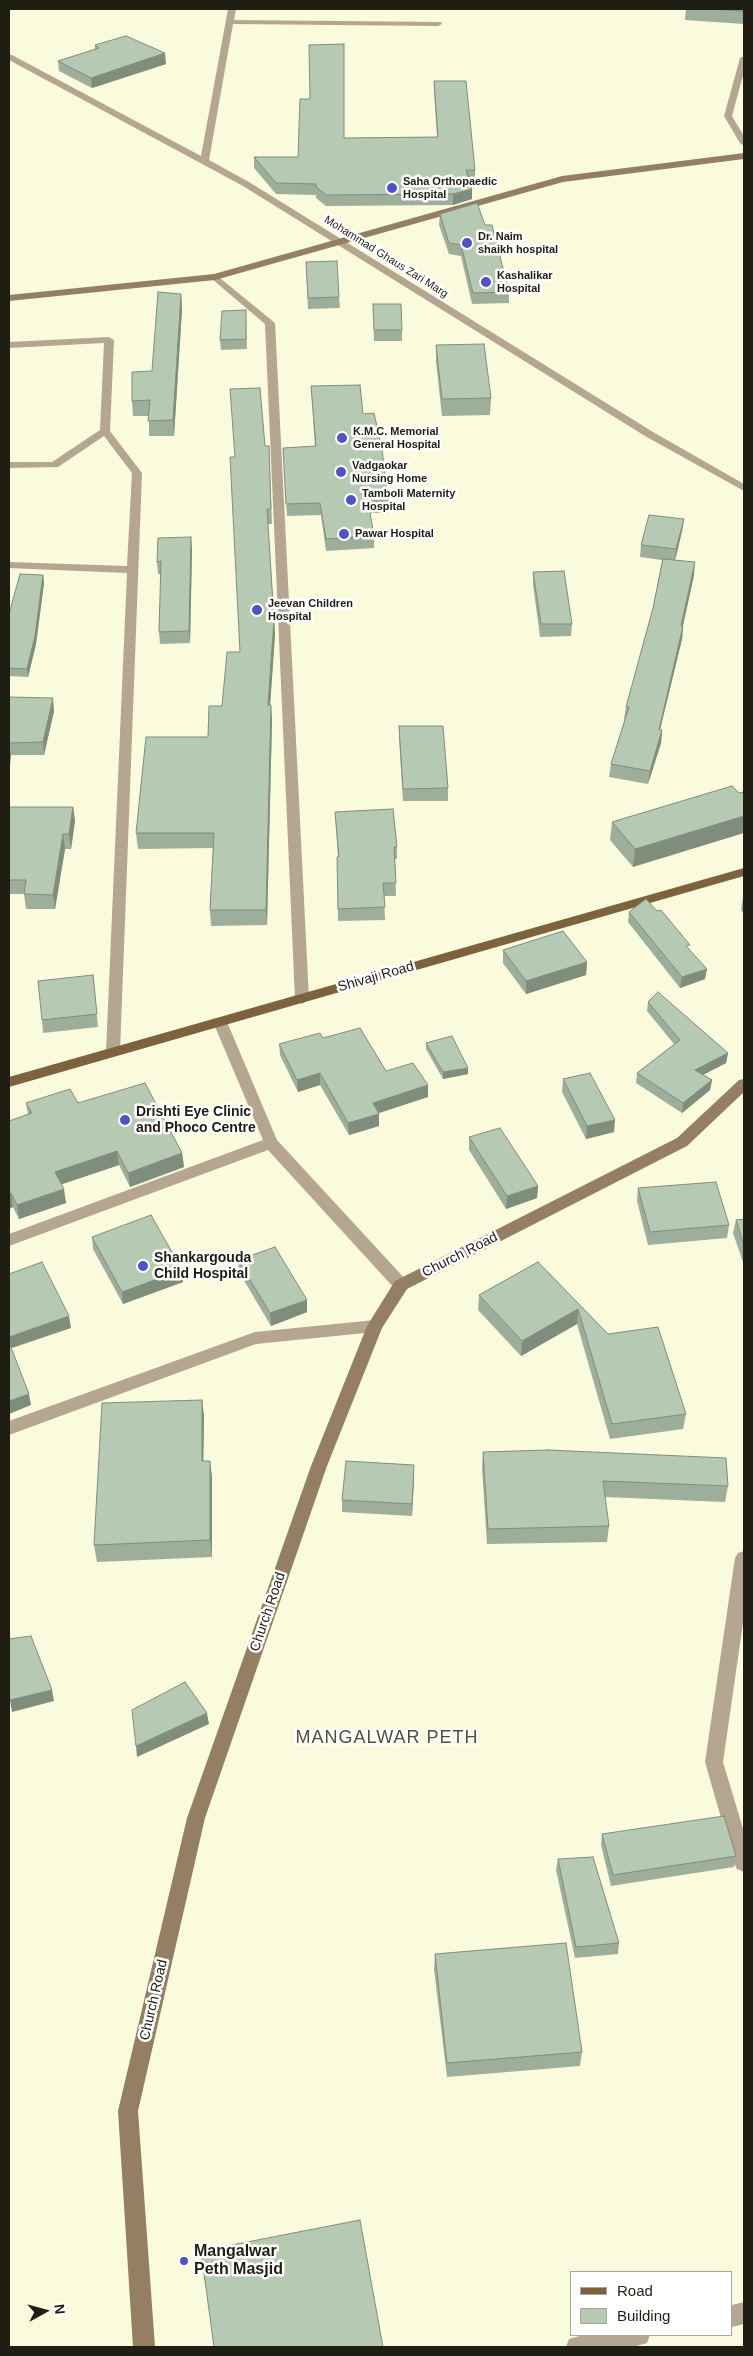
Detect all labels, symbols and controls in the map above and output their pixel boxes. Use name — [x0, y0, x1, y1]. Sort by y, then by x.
place label: Saha Orthopaedic Hospital — [403, 175, 497, 201]
marker: Saha Orthopaedic Hospital — [385, 181, 399, 195]
street label: Mohammad Ghaus Zari Marg — [322, 213, 450, 301]
place label: Dr. Naim shaikh hospital — [478, 230, 558, 256]
marker: Dr. Naim shaikh hospital — [460, 236, 474, 250]
place label: Kashalikar Hospital — [497, 269, 553, 295]
marker: Kashalikar Hospital — [479, 275, 493, 289]
place label: K.M.C. Memorial General Hospital — [353, 425, 440, 451]
marker: K.M.C. Memorial General Hospital — [335, 431, 349, 445]
place label: Vadgaokar Nursing Home — [352, 459, 427, 485]
marker: Vadgaokar Nursing Home — [334, 465, 348, 479]
place label: Tamboli Maternity Hospital — [362, 487, 455, 513]
marker: Tamboli Maternity Hospital — [344, 493, 358, 507]
marker: Pawar Hospital — [337, 527, 351, 541]
place label: Pawar Hospital — [355, 527, 434, 541]
place label: Jeevan Children Hospital — [268, 597, 353, 623]
marker: Jeevan Children Hospital — [250, 603, 264, 617]
street label: Shivaji Road — [336, 958, 416, 996]
place label: Drishti Eye Clinic and Phoco Centre — [136, 1104, 256, 1136]
marker: Drishti Eye Clinic and Phoco Centre — [118, 1113, 132, 1127]
street label: Church Road — [419, 1229, 501, 1281]
place label: Shankargouda Child Hospital — [154, 1250, 251, 1282]
marker: Shankargouda Child Hospital — [136, 1259, 150, 1273]
street label: Church Road — [247, 1570, 289, 1654]
district label: MANGALWAR PETH — [294, 1727, 480, 1749]
street label: Church Road — [137, 1958, 171, 2042]
place label: Mangalwar Peth Masjid — [194, 2242, 283, 2280]
marker: Mangalwar Peth Masjid — [178, 2255, 190, 2267]
legend — [570, 2271, 733, 2336]
text: Road — [617, 2282, 653, 2299]
north arrow — [20, 2286, 70, 2336]
text: N — [51, 2303, 68, 2315]
text: Building — [617, 2307, 670, 2324]

